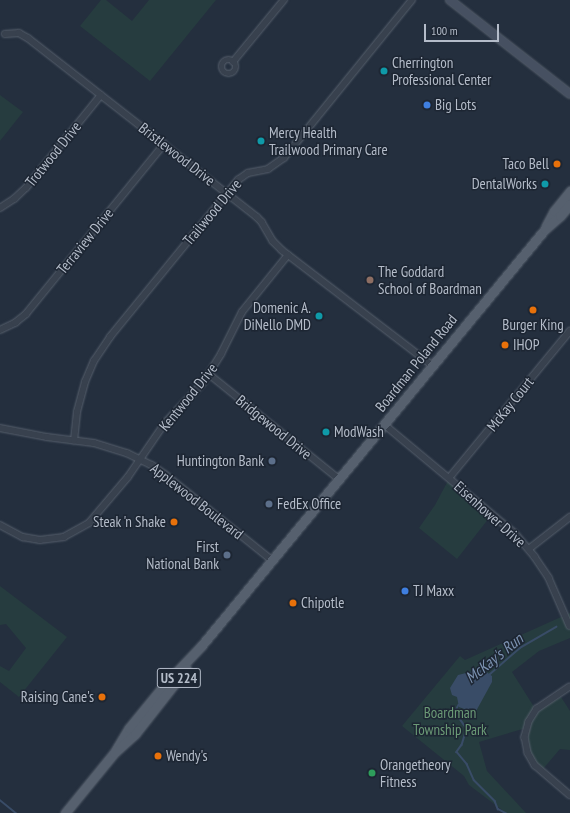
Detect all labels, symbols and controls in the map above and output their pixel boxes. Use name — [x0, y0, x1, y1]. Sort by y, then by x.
scale bar — [426, 16, 501, 42]
text: 100 m — [431, 23, 458, 38]
place label: Cherrington Professional Center — [392, 53, 491, 88]
marker: Cherrington Professional Center — [379, 66, 389, 76]
place label: Big Lots — [435, 96, 476, 114]
marker: Big Lots — [422, 100, 432, 110]
street label: Trotwood Drive — [21, 118, 85, 190]
street label: Bristlewood Drive — [135, 119, 219, 189]
place label: Mercy Health Trailwood Primary Care — [269, 123, 388, 158]
marker: Mercy Health Trailwood Primary Care — [256, 136, 266, 146]
place label: Taco Bell — [503, 155, 549, 173]
marker: Taco Bell — [552, 159, 562, 169]
street label: Trailwood Drive — [179, 175, 245, 249]
place label: DentalWorks — [472, 175, 537, 193]
marker: DentalWorks — [540, 179, 550, 189]
street label: Terraview Drive — [53, 204, 117, 278]
place label: The Goddard School of Boardman — [378, 262, 482, 297]
marker: The Goddard School of Boardman — [365, 275, 375, 285]
place label: Domenic A. DiNello DMD — [244, 298, 311, 333]
marker: Burger King — [528, 305, 538, 315]
marker: Domenic A. DiNello DMD — [314, 311, 324, 321]
street label: Boardman Poland Road — [371, 311, 461, 415]
place label: Burger King — [502, 316, 564, 334]
place label: IHOP — [513, 336, 540, 354]
marker: IHOP — [500, 340, 510, 350]
street label: Kentwood Drive — [155, 359, 221, 435]
street label: McKay Court — [483, 373, 537, 435]
street label: Bridgewood Drive — [233, 391, 315, 463]
place label: ModWash — [334, 423, 384, 441]
marker: ModWash — [321, 427, 331, 437]
place label: Huntington Bank — [177, 452, 264, 470]
marker: Huntington Bank — [267, 456, 277, 466]
street label: Applewood Boulevard — [147, 459, 247, 543]
street label: Eisenhower Drive — [451, 477, 529, 551]
place label: FedEx Office — [277, 495, 342, 513]
marker: FedEx Office — [264, 499, 274, 509]
place label: Steak 'n Shake — [92, 513, 166, 531]
marker: Steak 'n Shake — [169, 517, 179, 527]
place label: First National Bank — [146, 537, 219, 572]
marker: First National Bank — [222, 550, 232, 560]
place label: TJ Maxx — [413, 582, 454, 600]
marker: TJ Maxx — [400, 586, 410, 596]
place label: Chipotle — [301, 594, 345, 612]
marker: Chipotle — [288, 598, 298, 608]
water label: McKay's Run — [461, 629, 527, 687]
road number: US 224 — [156, 666, 202, 690]
place label: Raising Cane's — [21, 688, 94, 706]
marker: Raising Cane's — [97, 692, 107, 702]
park label: Boardman Township Park — [413, 703, 487, 738]
place label: Wendy's — [166, 747, 207, 765]
marker: Wendy's — [153, 751, 163, 761]
place label: Orangetheory Fitness — [380, 755, 451, 790]
marker: Orangetheory Fitness — [367, 768, 377, 778]

